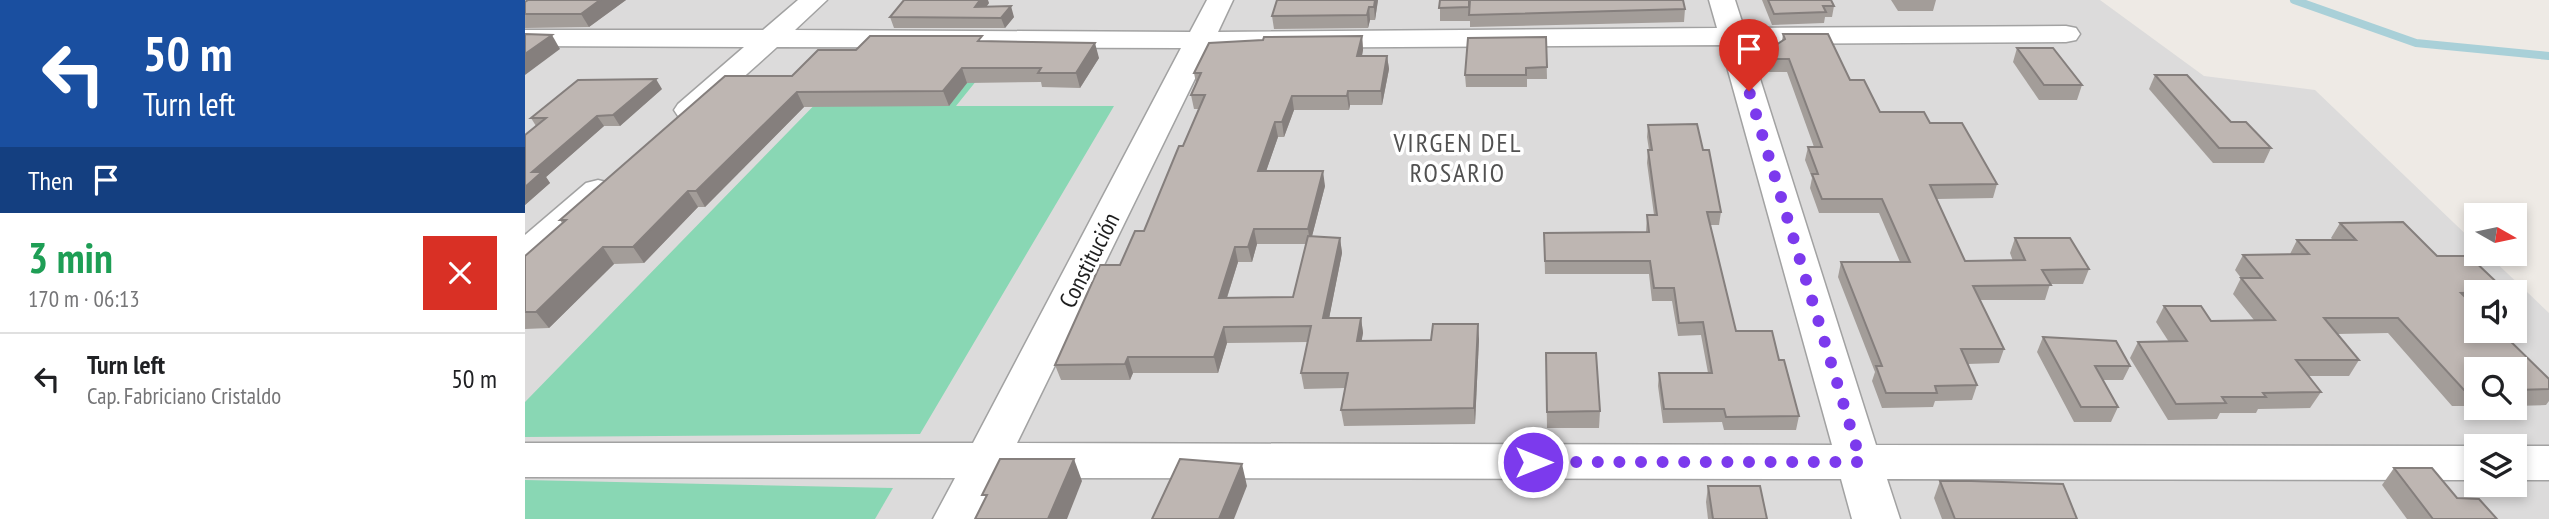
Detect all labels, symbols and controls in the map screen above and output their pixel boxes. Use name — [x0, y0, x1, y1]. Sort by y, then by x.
pin — [1719, 19, 1779, 91]
text: 50 m — [143, 21, 232, 85]
icon: left — [28, 28, 119, 119]
icon: arrive — [1730, 30, 1768, 68]
text: Turn left — [143, 83, 235, 125]
district label: VIRGEN DEL ROSARIO — [1393, 126, 1522, 189]
icon: arrive — [87, 161, 125, 199]
text: Then — [28, 164, 73, 197]
north arrow — [2464, 203, 2527, 266]
map controls — [2464, 203, 2527, 497]
street label: Constitución — [1052, 207, 1126, 313]
text: 3 min — [28, 230, 113, 285]
button: close — [423, 236, 497, 310]
button: sound — [2464, 280, 2527, 343]
text: 170 m · 06:13 — [28, 284, 140, 313]
text: Turn left — [87, 348, 165, 381]
button: search — [2464, 357, 2527, 420]
icon: left — [28, 360, 66, 398]
text: 50 m — [451, 362, 497, 395]
text: Cap. Fabriciano Cristaldo — [87, 381, 281, 410]
position arrow — [1496, 425, 1570, 499]
button: layers — [2464, 434, 2527, 497]

